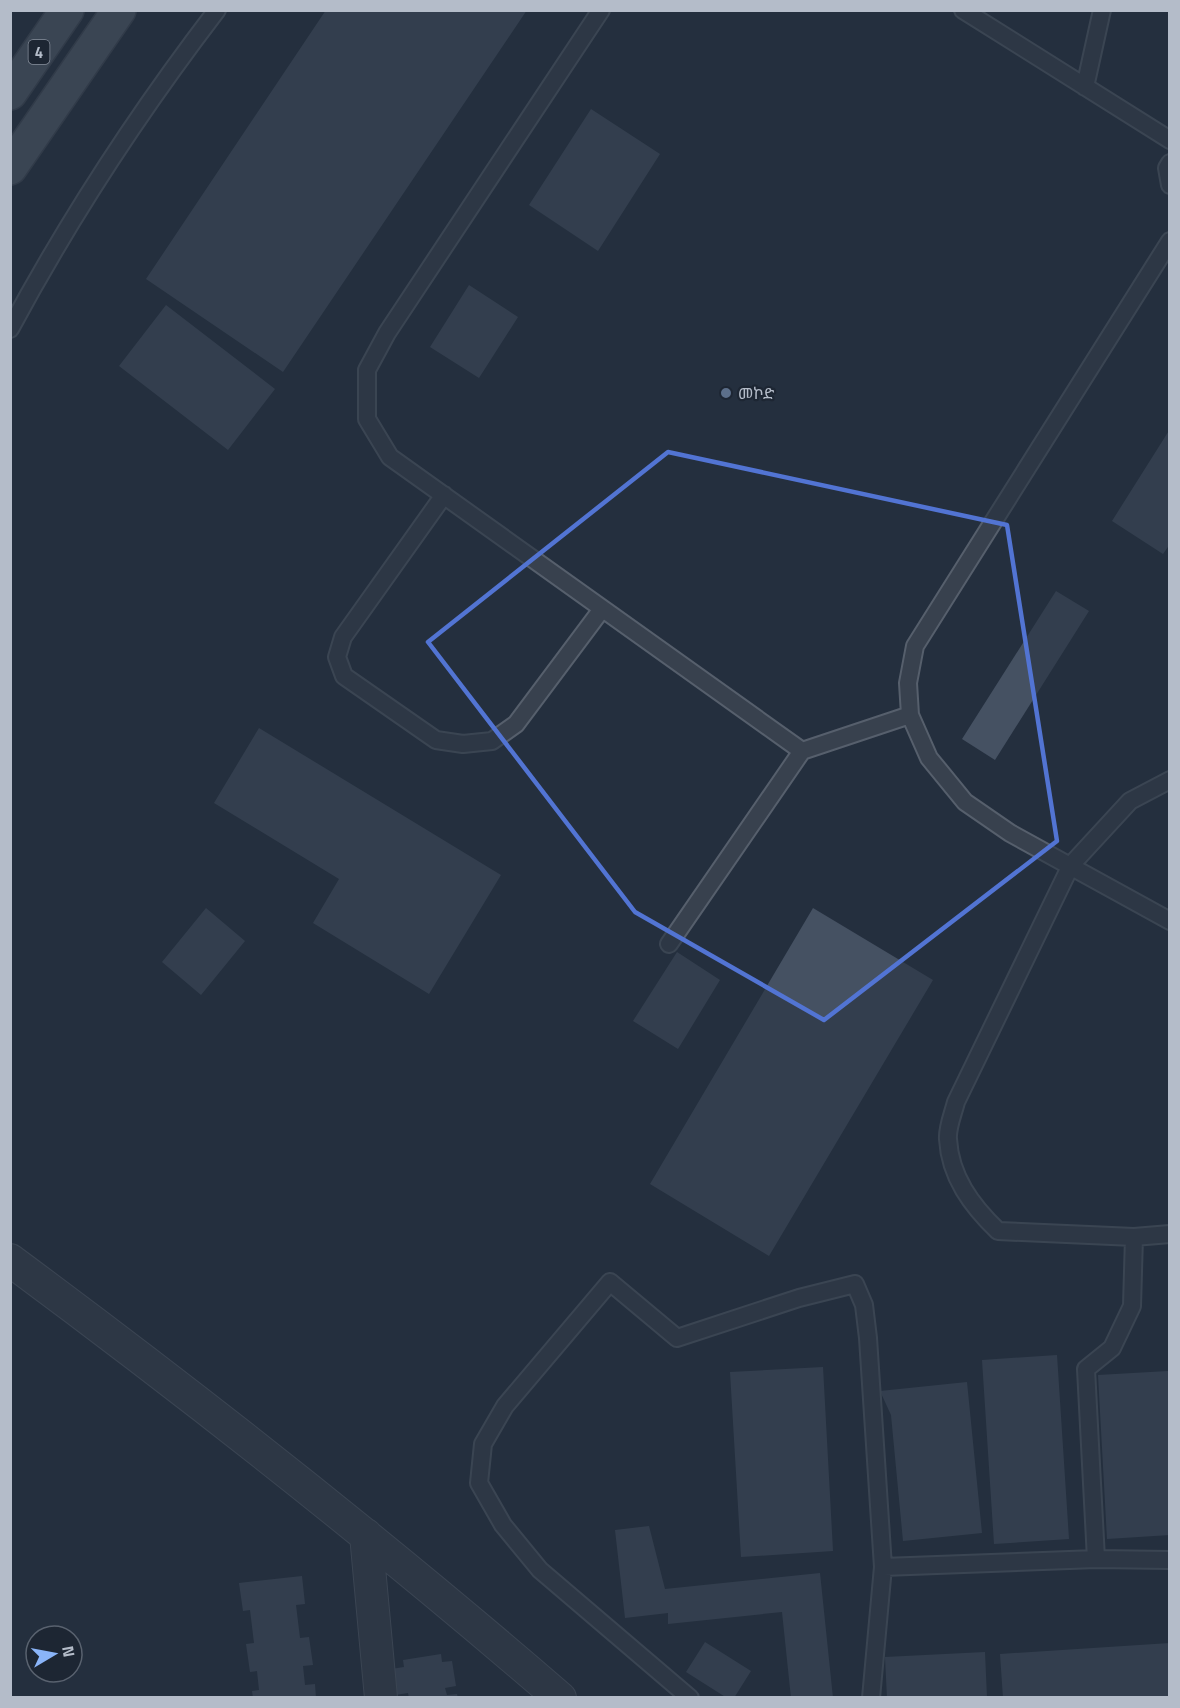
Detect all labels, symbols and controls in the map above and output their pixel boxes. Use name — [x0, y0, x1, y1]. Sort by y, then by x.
road number: 4 — [28, 40, 50, 64]
place label: መኮድ — [738, 381, 775, 405]
marker: መኮድ — [719, 386, 733, 400]
north arrow — [24, 1624, 84, 1684]
text: N — [56, 1644, 82, 1659]

